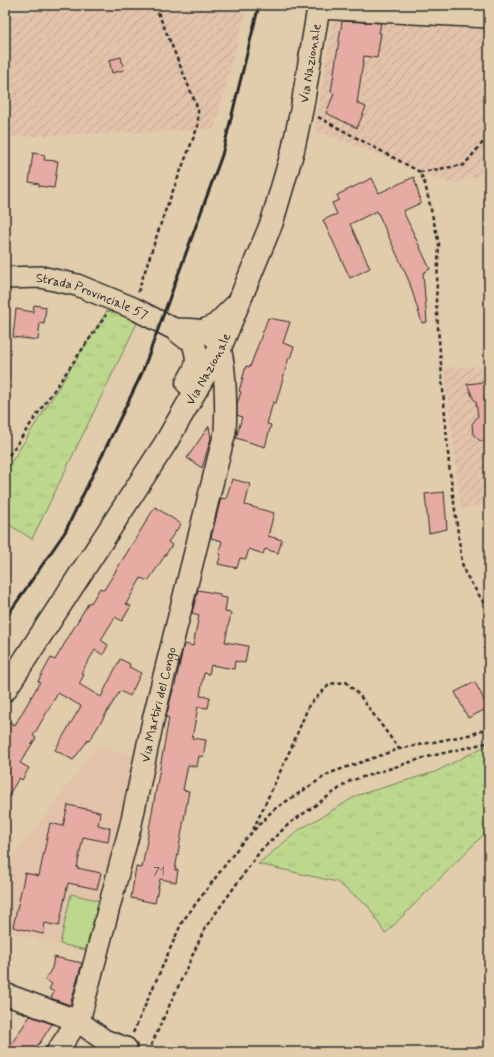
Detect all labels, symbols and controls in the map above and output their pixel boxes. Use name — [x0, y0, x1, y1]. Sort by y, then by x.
street label: Via Nazionale — [296, 22, 326, 104]
street label: Strada Provinciale 57 — [36, 270, 151, 324]
street label: Via Nazionale — [182, 331, 235, 409]
street label: Via Martiri del Congo — [137, 645, 181, 764]
house number: 71 — [153, 865, 165, 879]

